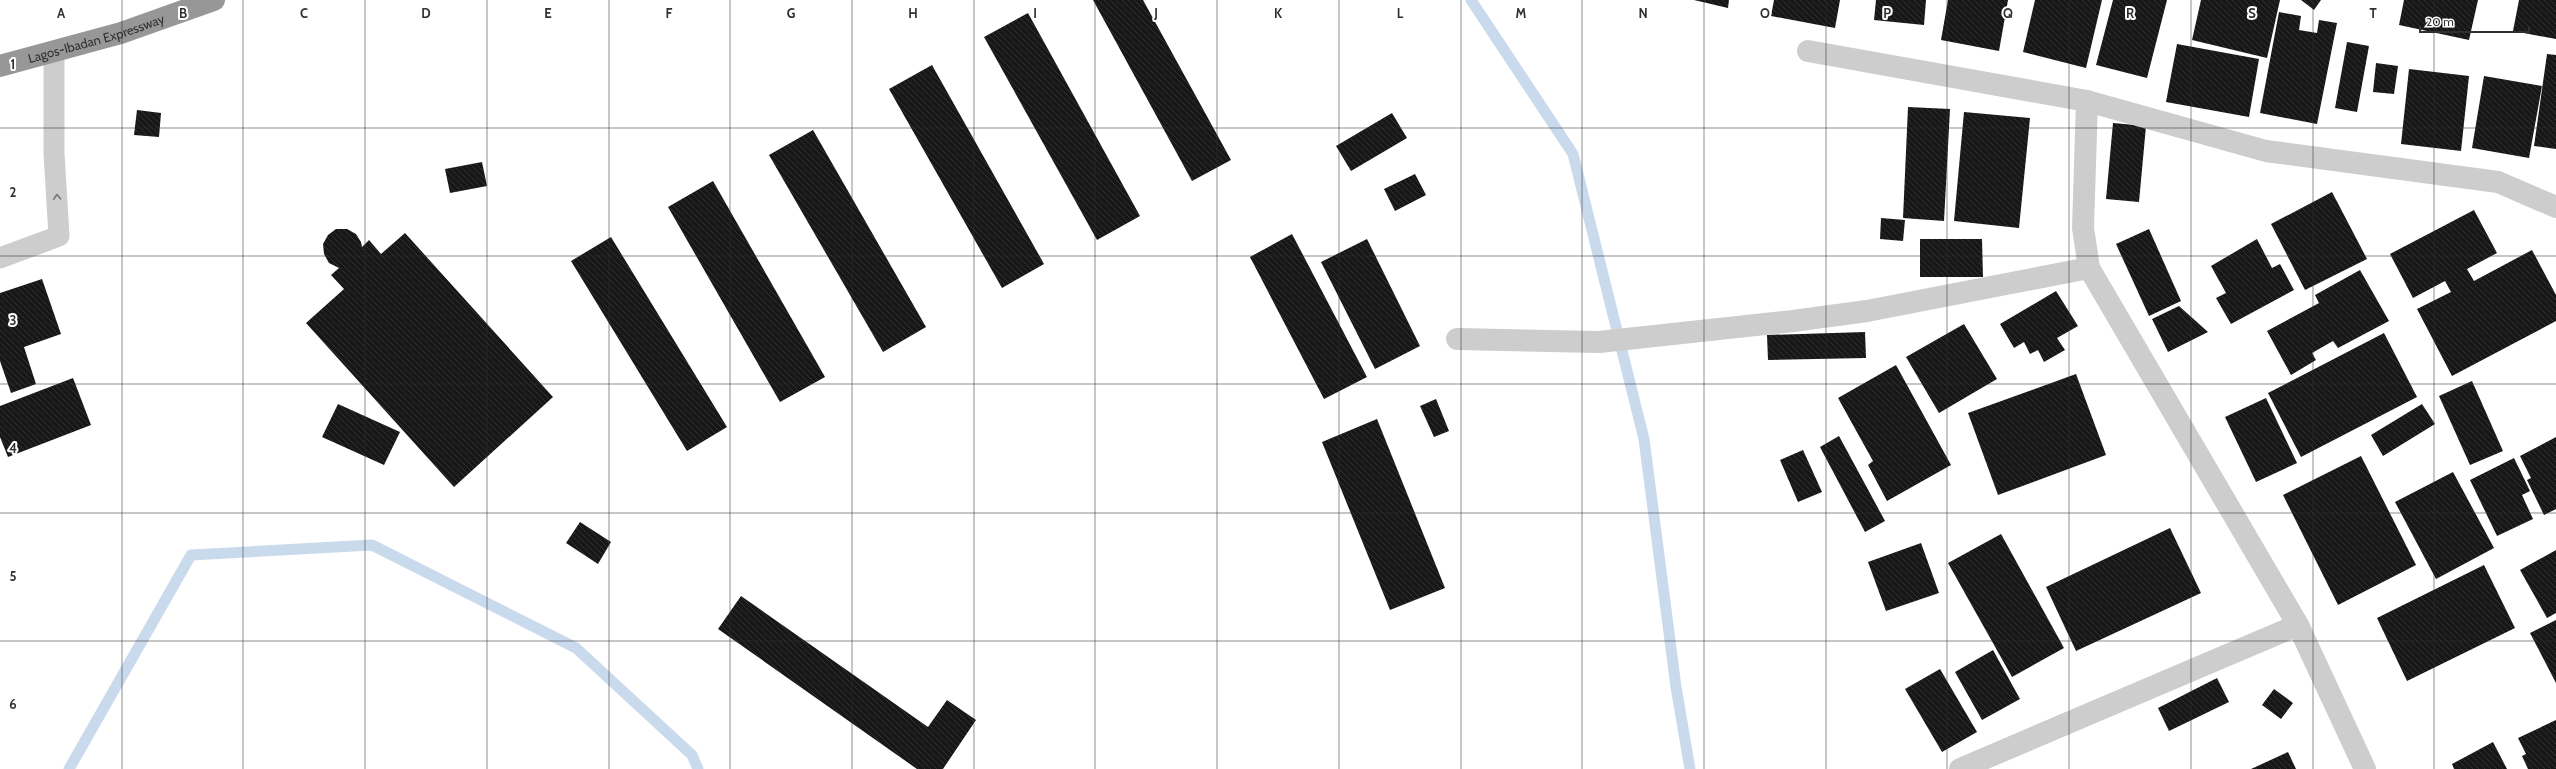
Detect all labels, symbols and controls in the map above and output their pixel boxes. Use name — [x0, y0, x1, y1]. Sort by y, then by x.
text: A — [57, 5, 66, 21]
text: B — [179, 5, 187, 21]
text: C — [300, 5, 308, 21]
text: D — [421, 5, 431, 21]
text: E — [544, 5, 552, 21]
text: F — [666, 5, 673, 21]
text: G — [787, 5, 796, 21]
text: H — [908, 5, 918, 21]
text: I — [1033, 5, 1037, 21]
text: J — [1153, 5, 1158, 21]
text: K — [1274, 5, 1283, 21]
text: L — [1397, 5, 1404, 21]
text: M — [1516, 5, 1527, 21]
text: N — [1638, 5, 1648, 21]
text: O — [1760, 5, 1770, 21]
text: P — [1883, 5, 1891, 21]
text: Q — [2003, 5, 2013, 21]
text: R — [2126, 5, 2134, 21]
text: S — [2248, 5, 2256, 21]
text: T — [2369, 5, 2377, 21]
scale bar — [2420, 8, 2529, 34]
street label: Lagos-Ibadan Expressway — [26, 10, 167, 66]
text: 20 m — [2426, 14, 2454, 29]
text: 1 — [11, 56, 15, 72]
text: 2 — [10, 184, 17, 200]
one-way arrow — [52, 194, 61, 200]
text: 3 — [9, 312, 17, 328]
text: 4 — [9, 440, 17, 456]
text: 5 — [10, 568, 17, 584]
text: 6 — [9, 696, 17, 712]

